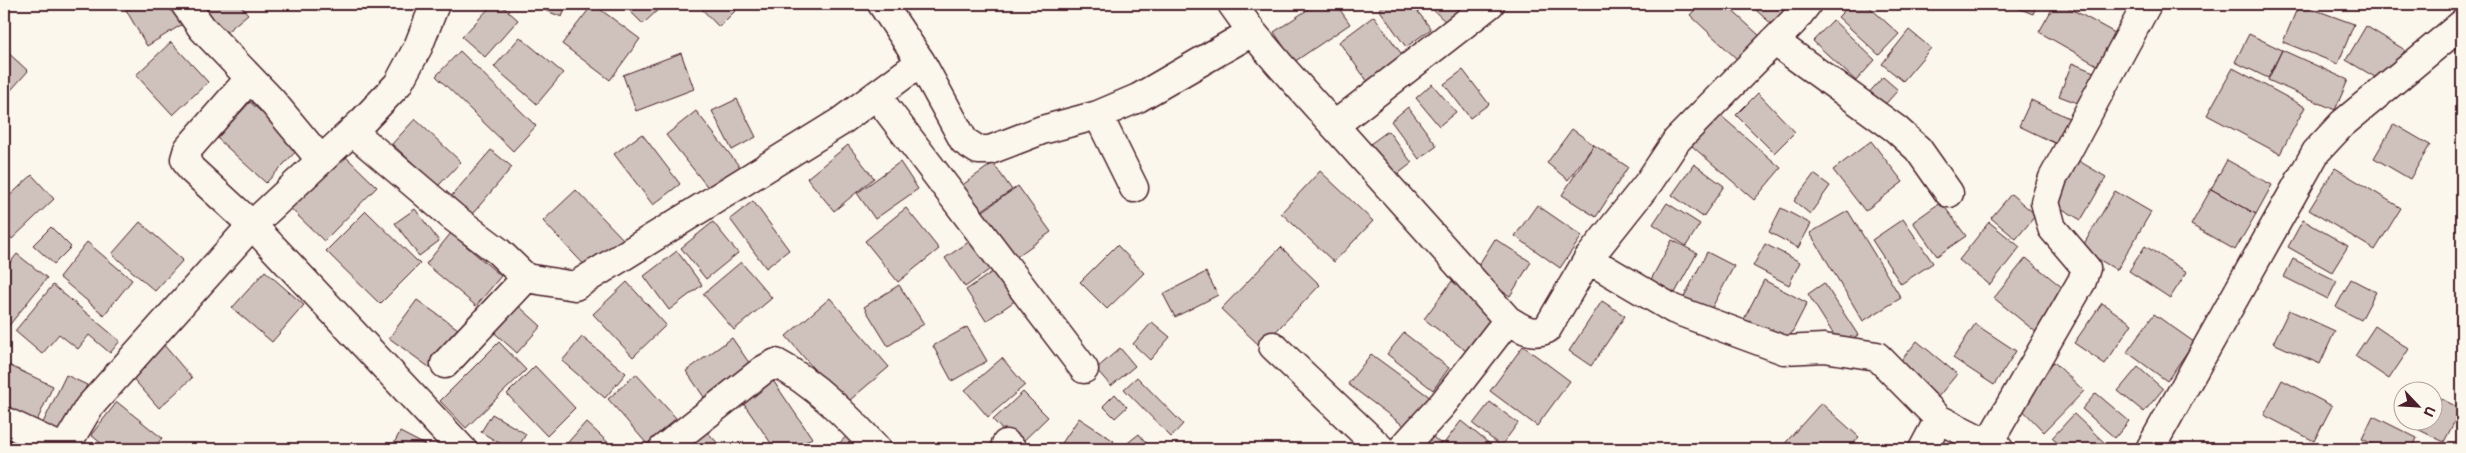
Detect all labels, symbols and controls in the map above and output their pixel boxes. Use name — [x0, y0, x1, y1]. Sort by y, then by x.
north arrow — [2394, 380, 2444, 430]
text: U — [2420, 403, 2441, 420]

